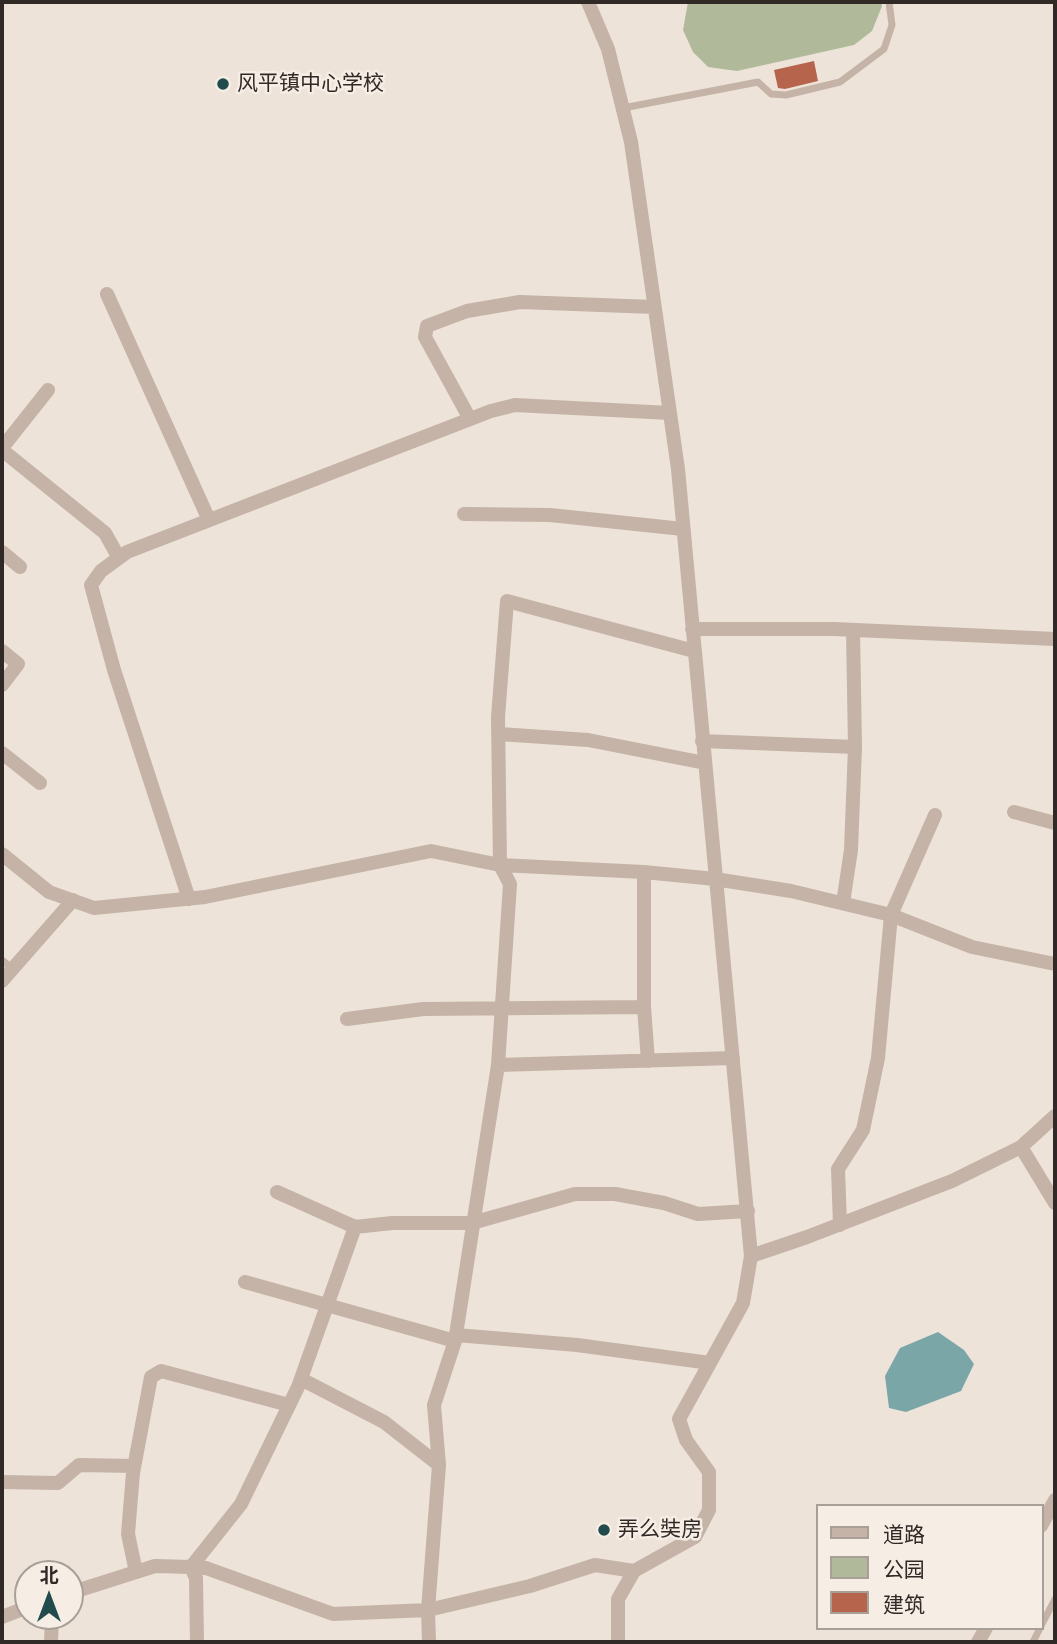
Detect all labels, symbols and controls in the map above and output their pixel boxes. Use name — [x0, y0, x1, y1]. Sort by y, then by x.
place label: 风平镇中心学校 — [237, 71, 384, 97]
marker: 风平镇中心学校 — [215, 76, 231, 92]
legend — [816, 1504, 1043, 1630]
place label: 弄么奘房 — [618, 1517, 702, 1543]
marker: 弄么奘房 — [596, 1522, 612, 1538]
text: 道路 — [883, 1523, 925, 1546]
text: 公园 — [883, 1558, 925, 1581]
north arrow — [14, 1560, 84, 1630]
text: 北 — [39, 1565, 59, 1586]
text: 建筑 — [883, 1593, 925, 1616]

